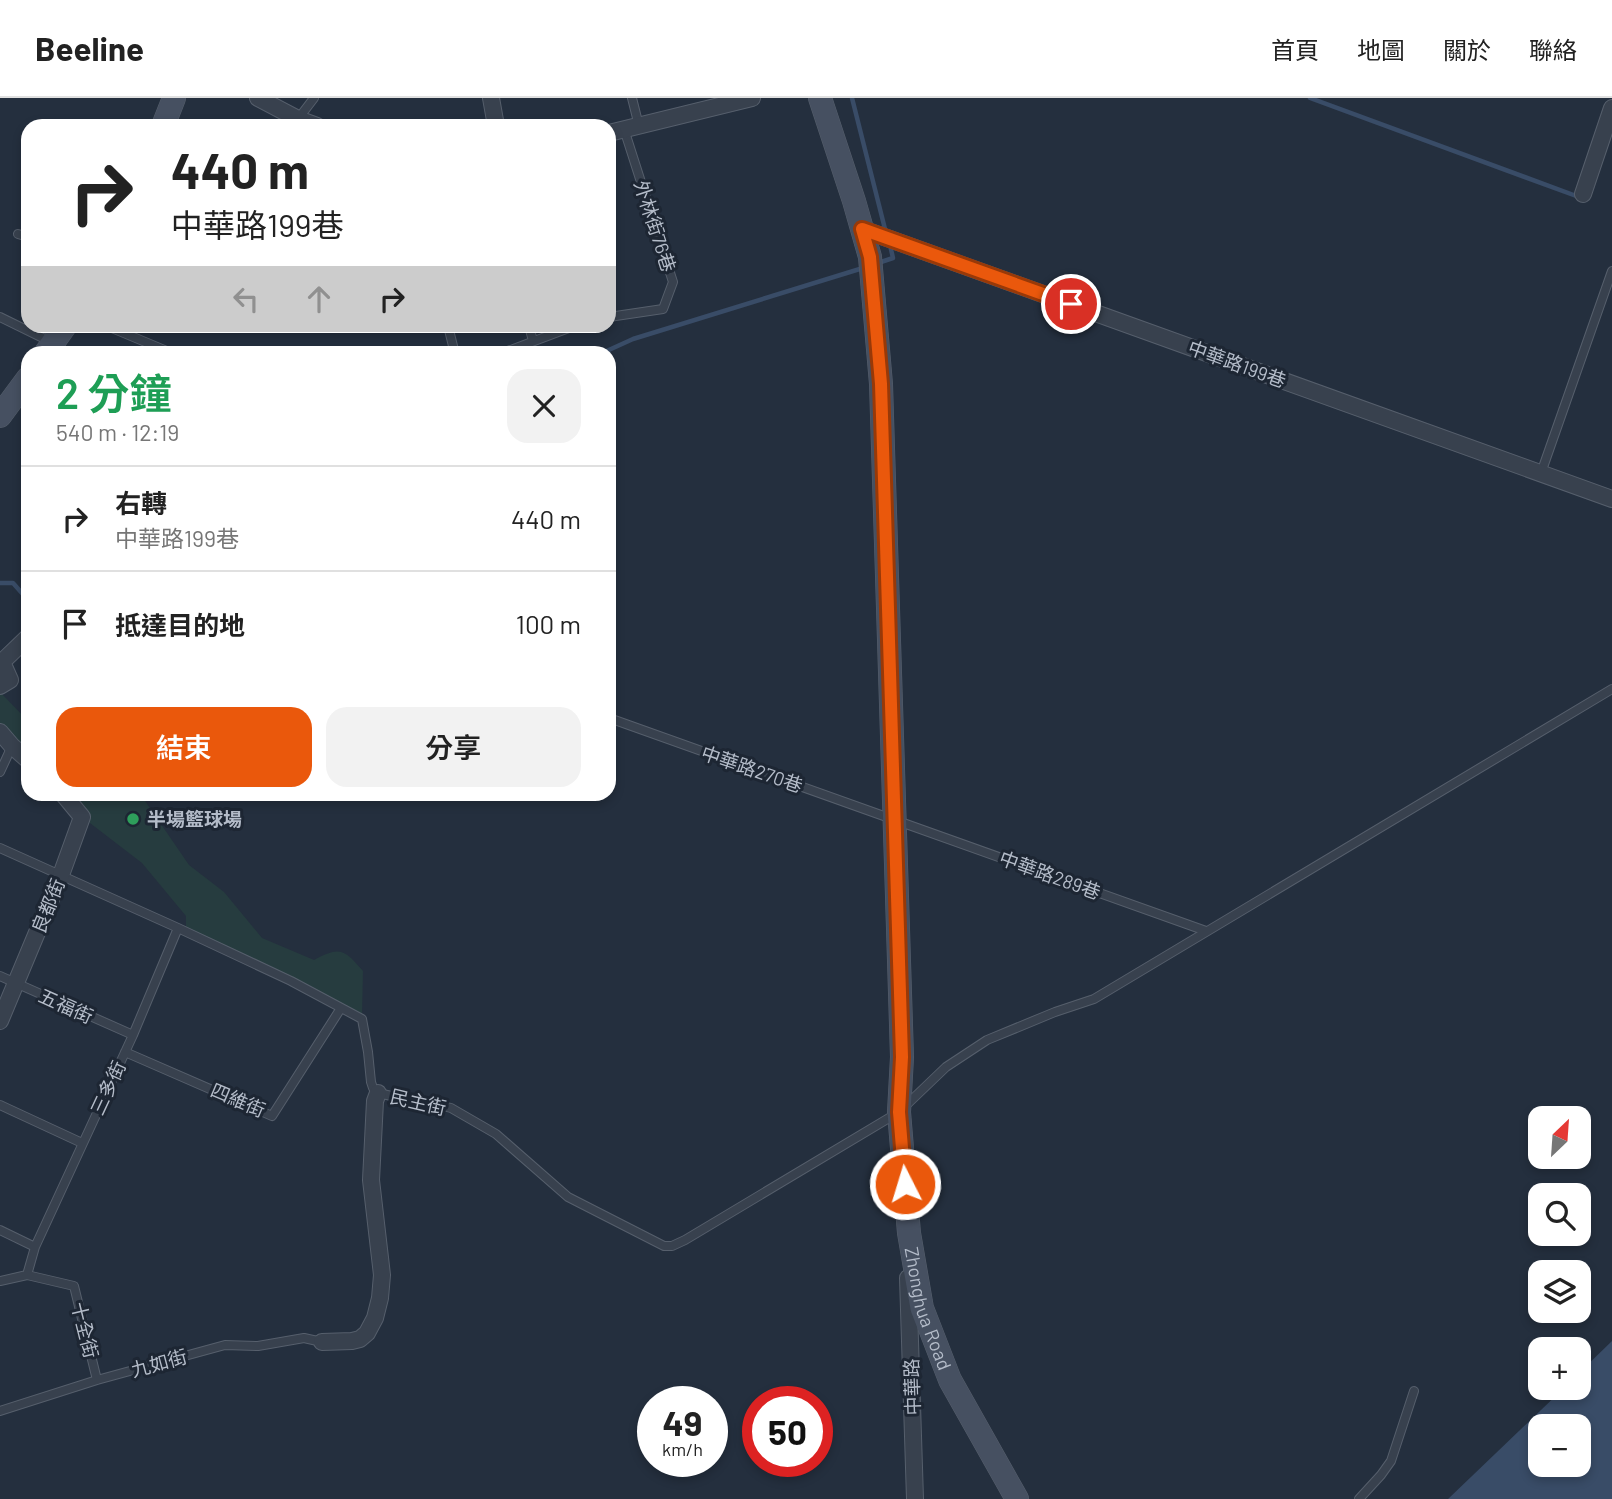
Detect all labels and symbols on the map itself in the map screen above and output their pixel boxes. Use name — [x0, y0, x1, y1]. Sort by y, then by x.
street label: 外林街76巷 — [630, 177, 681, 274]
pin — [1041, 274, 1101, 334]
street label: 中華路199巷 — [1185, 335, 1289, 392]
street label: 中華路270巷 — [698, 740, 806, 797]
place label: 半場籃球場 — [147, 807, 242, 830]
marker: 半場籃球場 — [125, 811, 141, 827]
street label: 中華路289巷 — [996, 846, 1104, 903]
street label: 良都街 — [26, 875, 69, 937]
street label: 五福街 — [35, 983, 97, 1028]
street label: 三多街 — [85, 1057, 130, 1118]
street label: 四維街 — [207, 1078, 269, 1121]
street label: 民主街 — [388, 1084, 448, 1119]
north arrow — [1528, 1106, 1591, 1169]
position arrow — [868, 1147, 942, 1221]
street label: Zhonghua Road — [901, 1245, 957, 1373]
street label: 十全街 — [67, 1299, 104, 1360]
street label: 九如街 — [128, 1344, 189, 1381]
street label: 中華路 — [899, 1358, 924, 1416]
speed limit sign: 50 — [742, 1386, 833, 1477]

